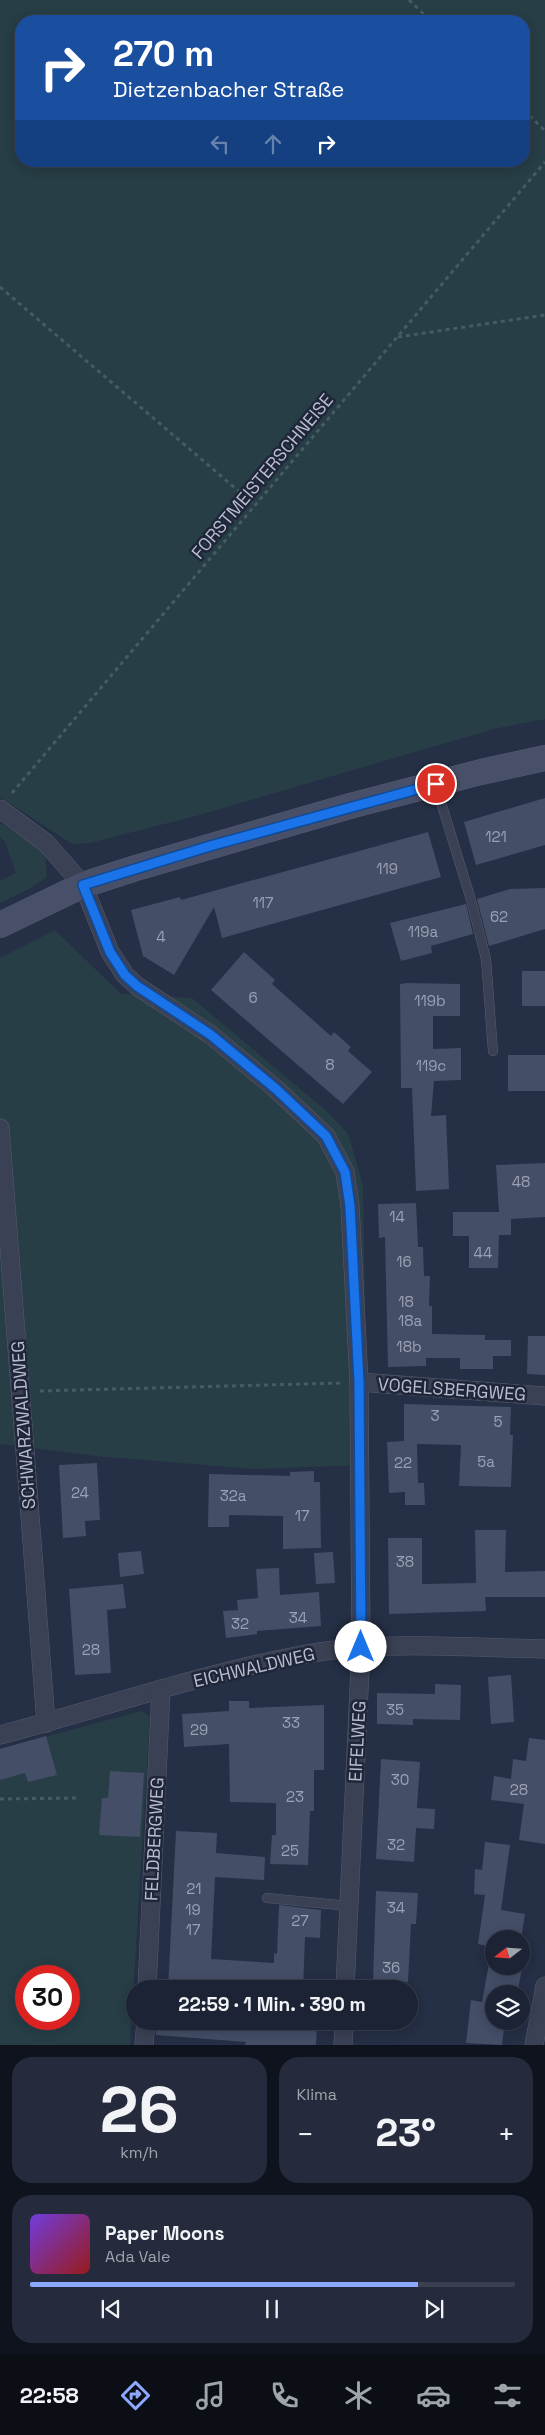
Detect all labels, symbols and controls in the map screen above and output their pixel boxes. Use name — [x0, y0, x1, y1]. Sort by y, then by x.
text: 270 m — [113, 32, 214, 76]
icon: right — [30, 35, 95, 100]
text: Dietzenbacher Straße — [113, 75, 344, 103]
icon: left — [206, 130, 234, 158]
icon: ahead — [259, 130, 287, 158]
icon: right — [312, 130, 340, 158]
street label: FORSTMEISTERSCHNEISE — [186, 389, 338, 563]
pin — [415, 763, 457, 805]
icon: arrive — [422, 770, 450, 798]
house number: 121 — [485, 827, 507, 846]
house number: 119 — [376, 859, 398, 878]
house number: 117 — [252, 893, 274, 912]
house number: 62 — [490, 907, 508, 926]
house number: 119a — [408, 922, 439, 941]
house number: 4 — [156, 927, 166, 946]
house number: 6 — [248, 988, 258, 1007]
house number: 119b — [414, 991, 446, 1010]
house number: 8 — [325, 1055, 335, 1074]
house number: 119c — [416, 1056, 446, 1075]
house number: 48 — [512, 1172, 530, 1191]
house number: 14 — [389, 1207, 405, 1226]
house number: 44 — [474, 1243, 492, 1262]
house number: 16 — [396, 1252, 412, 1271]
house number: 18 — [398, 1292, 414, 1311]
house number: 18a — [398, 1311, 422, 1330]
house number: 18b — [396, 1337, 422, 1356]
street label: SCHWARZWALDWEG — [6, 1340, 40, 1510]
street label: VOGELSBERGWEG — [377, 1372, 527, 1406]
house number: 3 — [430, 1406, 440, 1425]
house number: 5 — [494, 1412, 503, 1431]
house number: 5a — [477, 1452, 495, 1471]
house number: 22 — [394, 1453, 412, 1472]
house number: 24 — [71, 1483, 89, 1502]
house number: 32a — [220, 1486, 247, 1505]
house number: 17 — [295, 1506, 309, 1525]
house number: 38 — [396, 1552, 414, 1571]
house number: 34 — [289, 1608, 307, 1627]
house number: 32 — [231, 1614, 249, 1633]
position arrow — [334, 1620, 386, 1672]
house number: 28 — [82, 1640, 100, 1659]
street label: EICHWALDWEG — [191, 1642, 317, 1692]
street label: EIFELWEG — [343, 1700, 371, 1782]
house number: 35 — [386, 1700, 404, 1719]
house number: 33 — [282, 1713, 300, 1732]
house number: 29 — [190, 1720, 208, 1739]
house number: 30 — [391, 1770, 409, 1789]
street label: FELDBERGWEG — [139, 1776, 169, 1902]
house number: 28 — [510, 1780, 528, 1799]
house number: 23 — [286, 1787, 304, 1806]
house number: 32 — [387, 1835, 405, 1854]
house number: 25 — [281, 1841, 299, 1860]
house number: 21 — [186, 1879, 202, 1898]
house number: 34 — [387, 1898, 405, 1917]
house number: 19 — [185, 1900, 201, 1919]
house number: 27 — [291, 1911, 309, 1930]
house number: 17 — [186, 1920, 200, 1939]
north arrow — [485, 1930, 530, 1975]
map controls — [485, 1930, 530, 2030]
house number: 36 — [382, 1958, 400, 1977]
speed limit sign: 30 — [15, 1965, 80, 2030]
button: layers — [485, 1985, 530, 2030]
text: 22:59 · 1 Min. · 390 m — [178, 1992, 366, 2017]
text: 26 — [100, 2068, 179, 2151]
text: Klima — [297, 2084, 337, 2105]
text: 23° — [375, 2109, 436, 2157]
text: − — [297, 2116, 314, 2152]
text: + — [498, 2116, 515, 2152]
text: km/h — [120, 2142, 158, 2163]
text: Paper Moons — [105, 2221, 224, 2246]
text: Ada Vale — [105, 2246, 170, 2267]
icon: previous — [97, 2295, 125, 2323]
icon: pause — [258, 2295, 286, 2323]
icon: next — [420, 2295, 448, 2323]
icon: directions — [118, 2378, 153, 2413]
icon: music — [193, 2378, 228, 2413]
icon: phone — [267, 2378, 302, 2413]
icon: climate — [341, 2378, 376, 2413]
icon: car — [416, 2378, 451, 2413]
icon: filters — [490, 2378, 525, 2413]
text: 22:58 — [20, 2381, 79, 2409]

